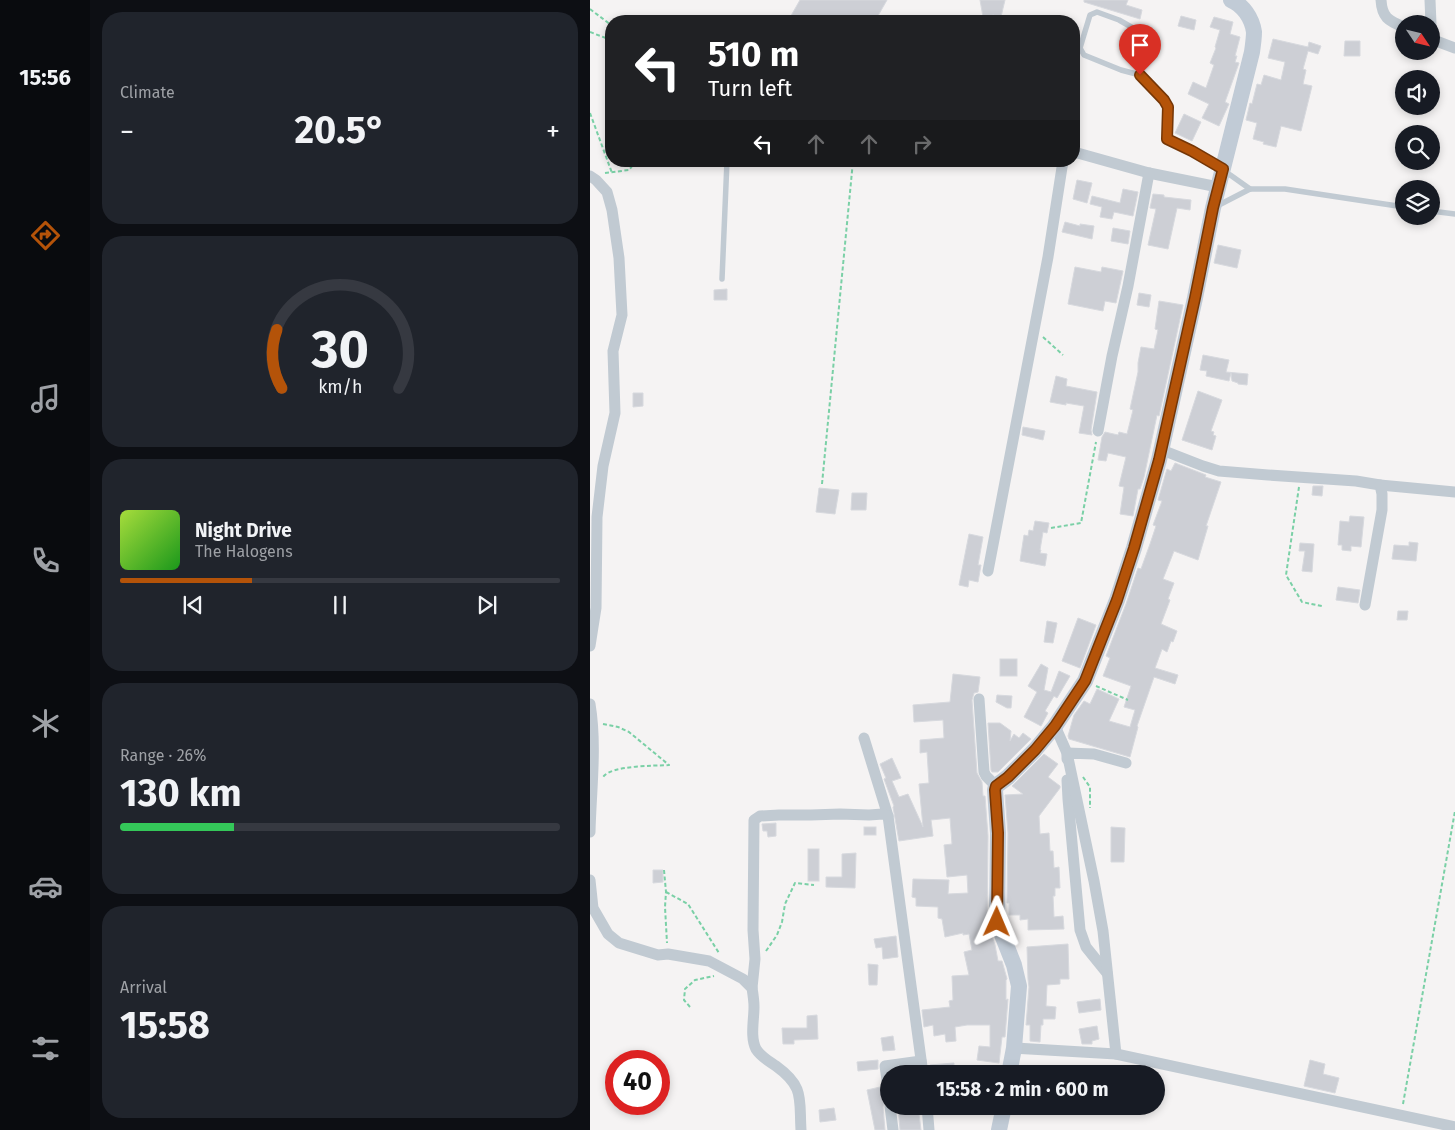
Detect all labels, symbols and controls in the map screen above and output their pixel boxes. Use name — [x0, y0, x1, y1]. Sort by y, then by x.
north arrow — [1395, 15, 1440, 60]
map controls — [1395, 15, 1440, 225]
pin — [1119, 24, 1161, 75]
icon: arrive — [1126, 31, 1154, 59]
text: 510 m — [708, 33, 799, 75]
icon: left — [625, 35, 690, 100]
text: 15:56 — [19, 64, 71, 91]
button: sound — [1395, 70, 1440, 115]
text: Turn left — [708, 75, 792, 102]
text: Climate — [120, 83, 175, 102]
text: 20.5° — [294, 107, 386, 153]
text: − — [120, 115, 134, 148]
text: + — [546, 115, 560, 148]
button: search — [1395, 125, 1440, 170]
icon: left — [749, 130, 777, 158]
icon: ahead — [802, 130, 830, 158]
icon: ahead — [855, 130, 883, 158]
icon: right — [908, 130, 936, 158]
button: layers — [1395, 180, 1440, 225]
icon: directions — [28, 218, 63, 253]
text: 30 — [310, 318, 369, 381]
text: km/h — [318, 376, 362, 398]
icon: music — [28, 381, 63, 416]
text: Night Drive — [195, 519, 292, 542]
text: The Halogens — [195, 542, 293, 561]
icon: phone — [28, 543, 63, 578]
icon: previous — [179, 591, 207, 619]
icon: pause — [326, 591, 354, 619]
icon: next — [473, 591, 501, 619]
icon: climate — [28, 706, 63, 741]
text: Range · 26% — [120, 746, 206, 765]
text: 130 km — [120, 770, 242, 816]
icon: car — [28, 869, 63, 904]
position arrow — [970, 895, 1022, 947]
text: Arrival — [120, 978, 167, 997]
text: 15:58 — [120, 1002, 210, 1048]
icon: filters — [28, 1031, 63, 1066]
speed limit sign: 40 — [605, 1050, 670, 1115]
text: 15:58 · 2 min · 600 m — [936, 1078, 1109, 1101]

